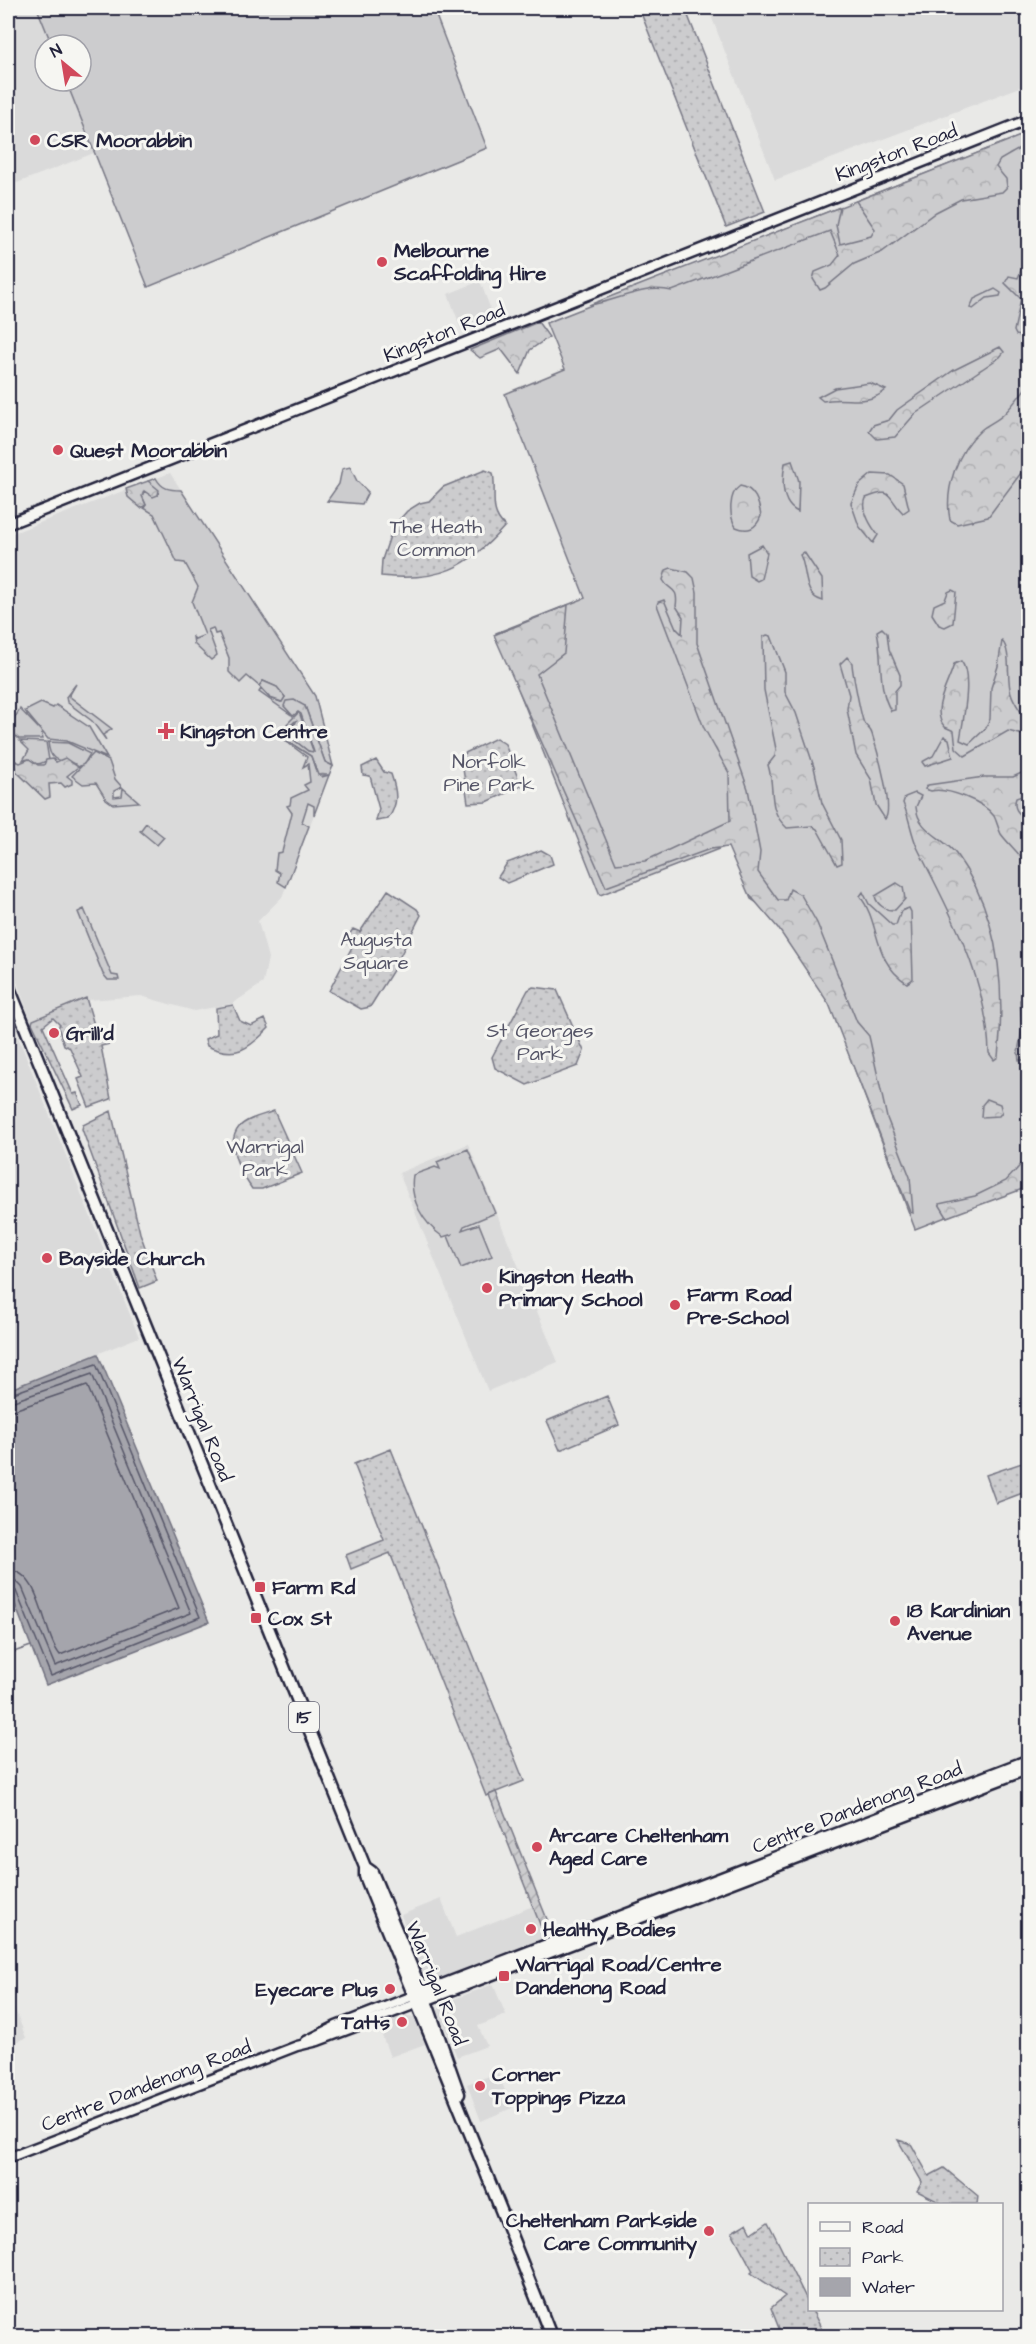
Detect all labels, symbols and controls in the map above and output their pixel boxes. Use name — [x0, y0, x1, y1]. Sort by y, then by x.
north arrow — [33, 33, 93, 93]
text: N — [46, 39, 66, 63]
street label: Kingston Road — [831, 117, 962, 190]
place label: CSR Moorabbin — [47, 127, 192, 155]
marker: CSR Moorabbin — [28, 133, 42, 147]
place label: Melbourne Scaffolding Hire — [393, 237, 547, 289]
marker: Melbourne Scaffolding Hire — [375, 255, 389, 269]
street label: Kingston Road — [379, 296, 510, 371]
place label: Quest Moorabbin — [70, 437, 227, 465]
marker: Quest Moorabbin — [51, 443, 65, 457]
park label: The Heath Common — [390, 513, 482, 564]
place label: Kingston Centre — [180, 718, 328, 747]
marker: Kingston Centre — [157, 722, 175, 740]
park label: Norfolk Pine Park — [444, 748, 534, 799]
park label: Augusta Square — [340, 926, 412, 977]
park label: St Georges Park — [486, 1017, 594, 1068]
place label: Grill'd — [66, 1020, 114, 1048]
marker: Grill'd — [47, 1026, 61, 1040]
park label: Warrigal Park — [226, 1133, 304, 1184]
place label: Bayside Church — [59, 1245, 205, 1274]
marker: Bayside Church — [40, 1251, 54, 1265]
place label: Kingston Heath Primary School — [499, 1263, 643, 1315]
marker: Kingston Heath Primary School — [480, 1281, 494, 1295]
place label: Farm Road Pre-School — [687, 1281, 792, 1332]
marker: Farm Road Pre-School — [668, 1298, 682, 1312]
street label: Warrigal Road — [164, 1353, 240, 1486]
place label: Farm Rd — [272, 1574, 356, 1602]
marker: Farm Rd — [253, 1580, 267, 1594]
place label: 18 Kardinian Avenue — [907, 1597, 1010, 1648]
place label: Cox St — [268, 1605, 333, 1633]
marker: Cox St — [249, 1611, 263, 1625]
marker: 18 Kardinian Avenue — [888, 1614, 902, 1628]
road number: 15 — [289, 1702, 319, 1732]
street label: Centre Dandenong Road — [748, 1755, 967, 1862]
place label: Arcare Cheltenham Aged Care — [549, 1822, 729, 1874]
marker: Arcare Cheltenham Aged Care — [530, 1840, 544, 1854]
place label: Healthy Bodies — [543, 1916, 676, 1945]
street label: Warrigal Road — [398, 1917, 474, 2050]
marker: Healthy Bodies — [524, 1922, 538, 1936]
place label: Warrigal Road/Centre Dandenong Road — [515, 1951, 722, 2003]
marker: Warrigal Road/Centre Dandenong Road — [497, 1969, 511, 1983]
place label: Eyecare Plus — [256, 1976, 378, 2005]
marker: Eyecare Plus — [383, 1982, 397, 1996]
place label: Tatts — [340, 2009, 390, 2037]
marker: Tatts — [395, 2015, 409, 2029]
street label: Centre Dandenong Road — [37, 2033, 256, 2140]
place label: Corner Toppings Pizza — [491, 2061, 626, 2113]
marker: Corner Toppings Pizza — [473, 2079, 487, 2093]
legend — [808, 2203, 1003, 2311]
place label: Cheltenham Parkside Care Community — [506, 2207, 697, 2259]
text: Road — [862, 2215, 903, 2240]
marker: Cheltenham Parkside Care Community — [702, 2224, 716, 2238]
text: Park — [862, 2245, 904, 2270]
text: Water — [862, 2275, 915, 2300]

